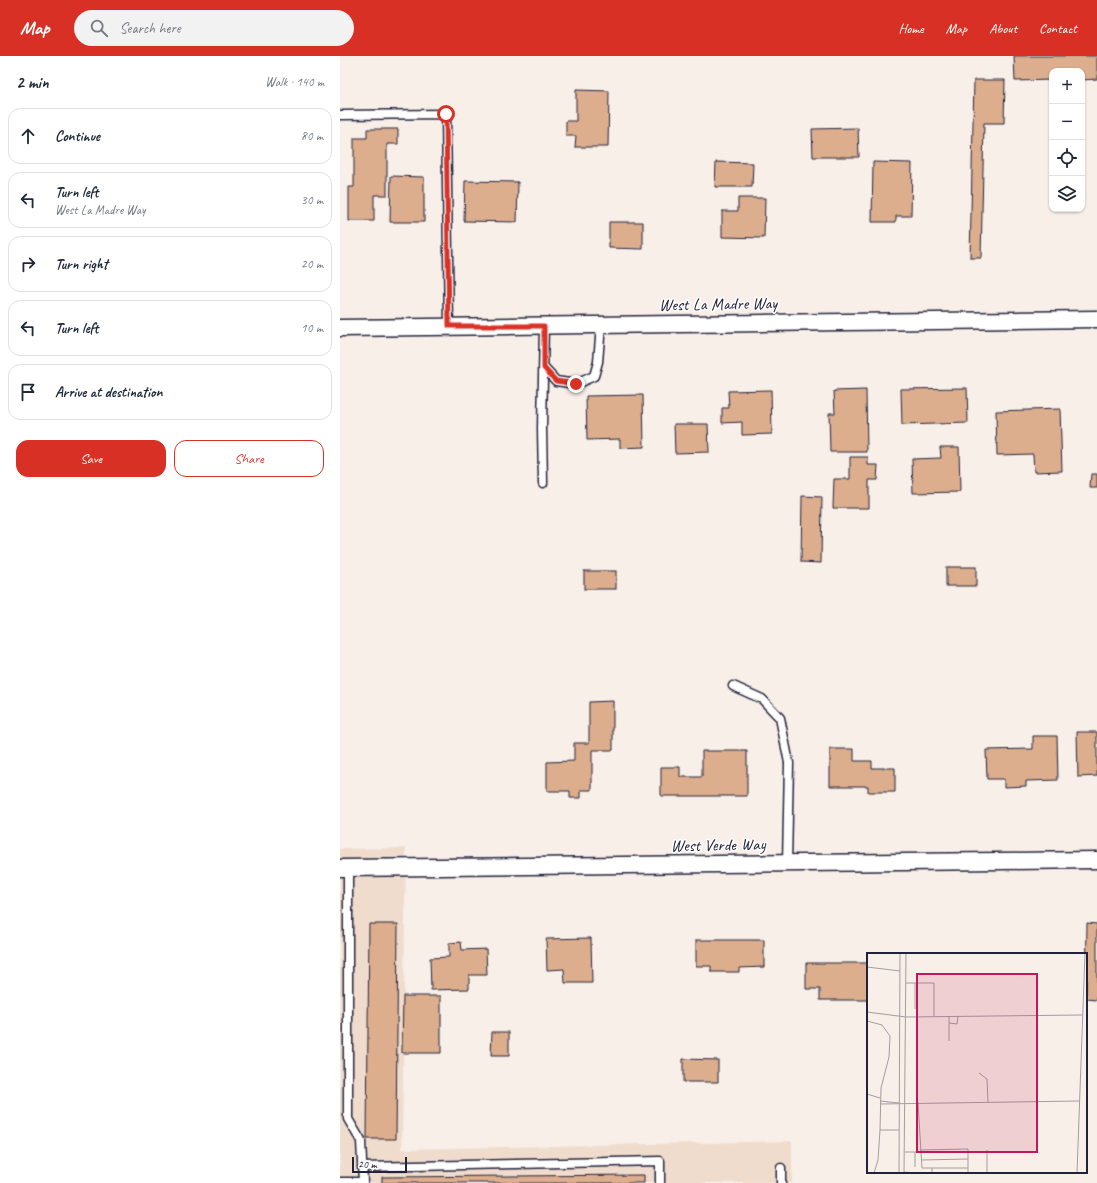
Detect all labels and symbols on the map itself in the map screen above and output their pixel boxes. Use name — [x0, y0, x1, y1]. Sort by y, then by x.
route start — [437, 105, 455, 123]
street label: West La Madre Way — [659, 292, 778, 316]
route end — [567, 375, 585, 393]
street label: West Verde Way — [670, 834, 767, 856]
inset map — [867, 953, 1087, 1173]
scale bar — [352, 1155, 407, 1174]

